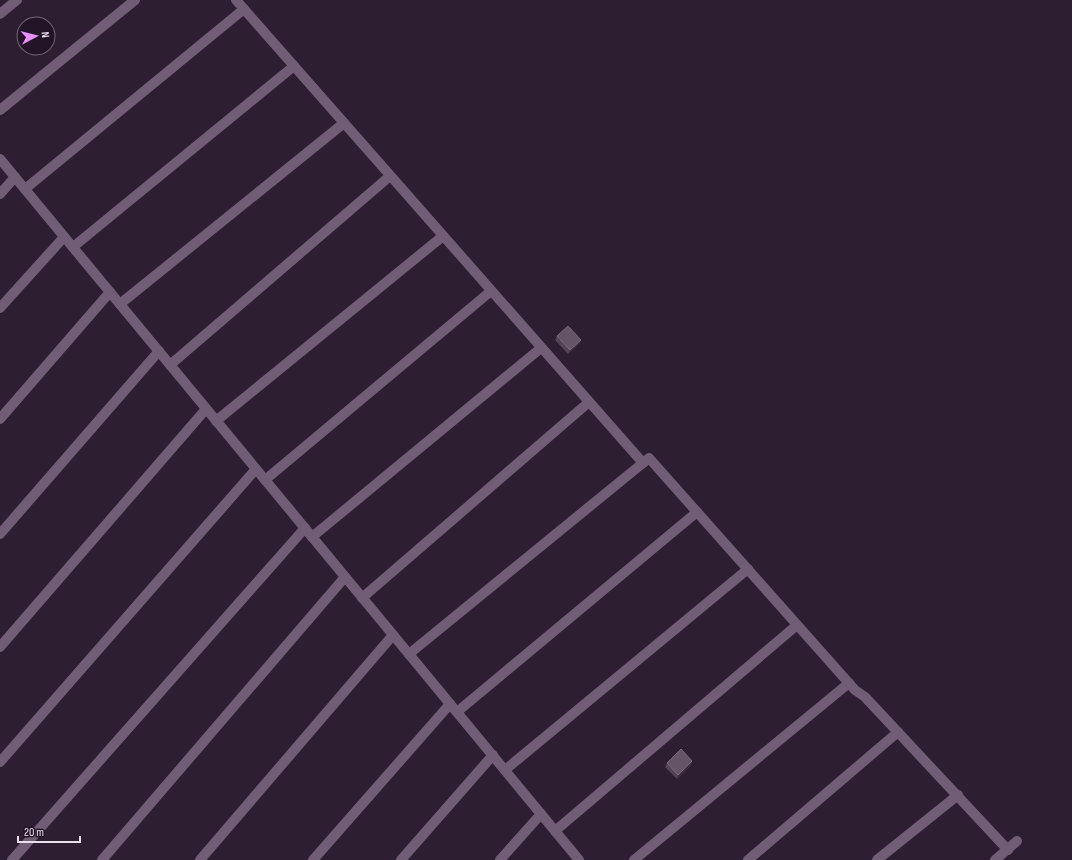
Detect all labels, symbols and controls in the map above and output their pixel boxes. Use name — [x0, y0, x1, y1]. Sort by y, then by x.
north arrow — [16, 16, 56, 56]
text: N — [39, 31, 52, 39]
scale bar — [18, 818, 80, 844]
text: 20 m — [24, 825, 44, 840]

